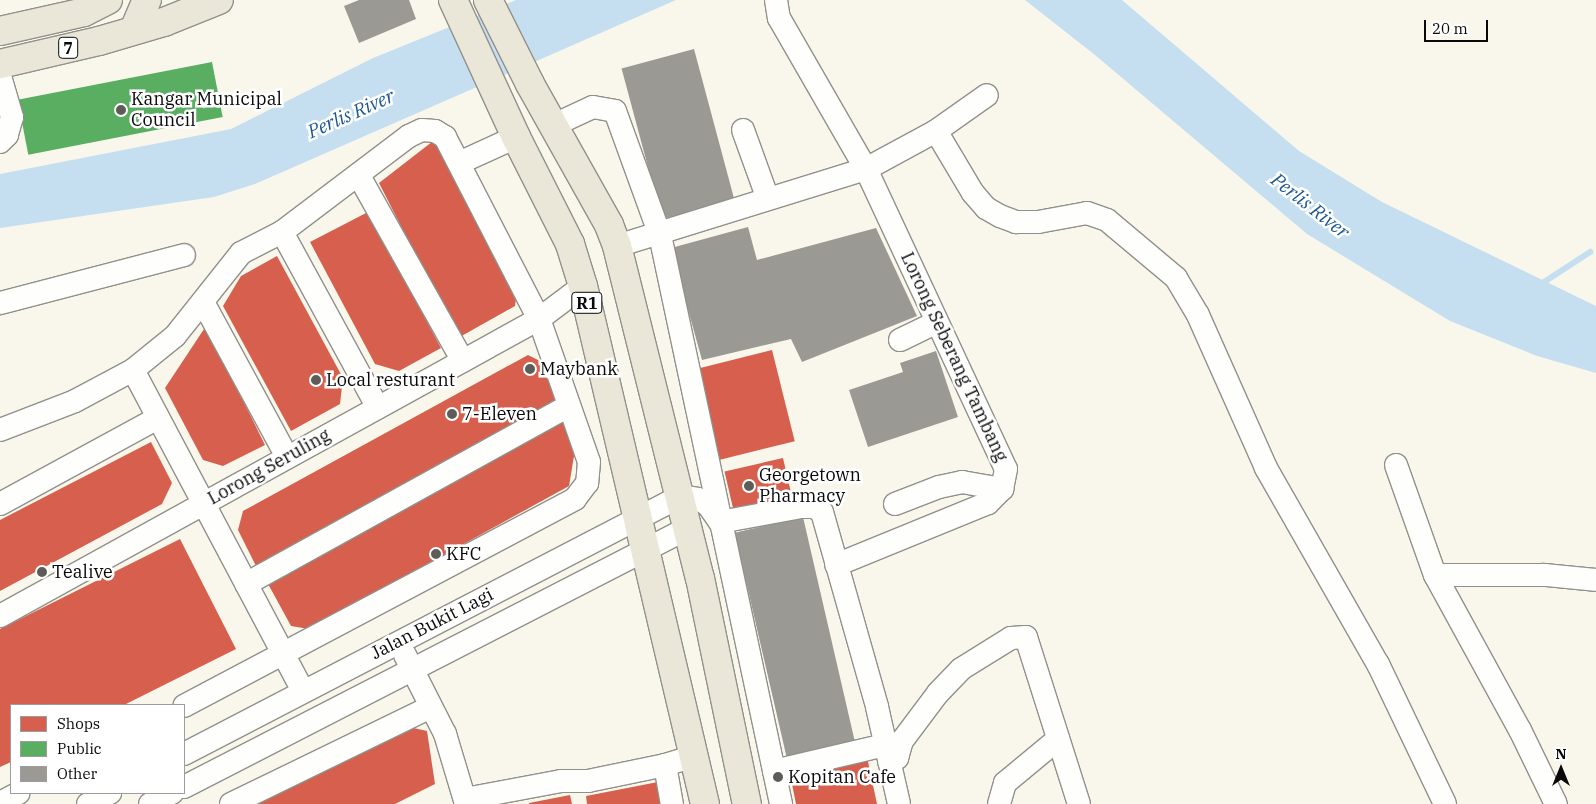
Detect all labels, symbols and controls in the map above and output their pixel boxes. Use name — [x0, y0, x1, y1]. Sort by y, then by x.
scale bar — [1426, 10, 1490, 42]
text: 20 m — [1432, 19, 1468, 38]
road number: 7 — [58, 34, 78, 62]
water label: Perlis River — [304, 85, 398, 143]
place label: Kangar Municipal Council — [131, 89, 282, 132]
marker: Kangar Municipal Council — [115, 104, 127, 116]
water label: Perlis River — [1267, 169, 1353, 243]
street label: Lorong Seberang Tambang — [896, 249, 1012, 465]
road number: R1 — [571, 290, 603, 316]
place label: Maybank — [540, 358, 618, 380]
marker: Maybank — [524, 363, 536, 375]
place label: Local resturant — [326, 369, 455, 391]
marker: Local resturant — [310, 374, 322, 386]
place label: 7-Eleven — [462, 403, 537, 425]
marker: 7-Eleven — [446, 408, 458, 420]
street label: Lorong Seruling — [204, 424, 334, 510]
place label: Georgetown Pharmacy — [759, 465, 861, 508]
marker: Georgetown Pharmacy — [743, 480, 755, 492]
place label: KFC — [446, 543, 481, 565]
marker: KFC — [430, 548, 442, 560]
place label: Tealive — [52, 561, 113, 583]
marker: Tealive — [36, 566, 48, 578]
street label: Jalan Bukit Lagi — [367, 584, 497, 664]
legend — [10, 704, 185, 794]
text: Shops — [57, 714, 100, 733]
text: Public — [57, 739, 102, 758]
north arrow — [1536, 744, 1586, 794]
text: N — [1555, 745, 1567, 763]
text: Other — [57, 764, 97, 783]
place label: Kopitan Cafe — [788, 766, 896, 788]
marker: Kopitan Cafe — [772, 771, 784, 783]

